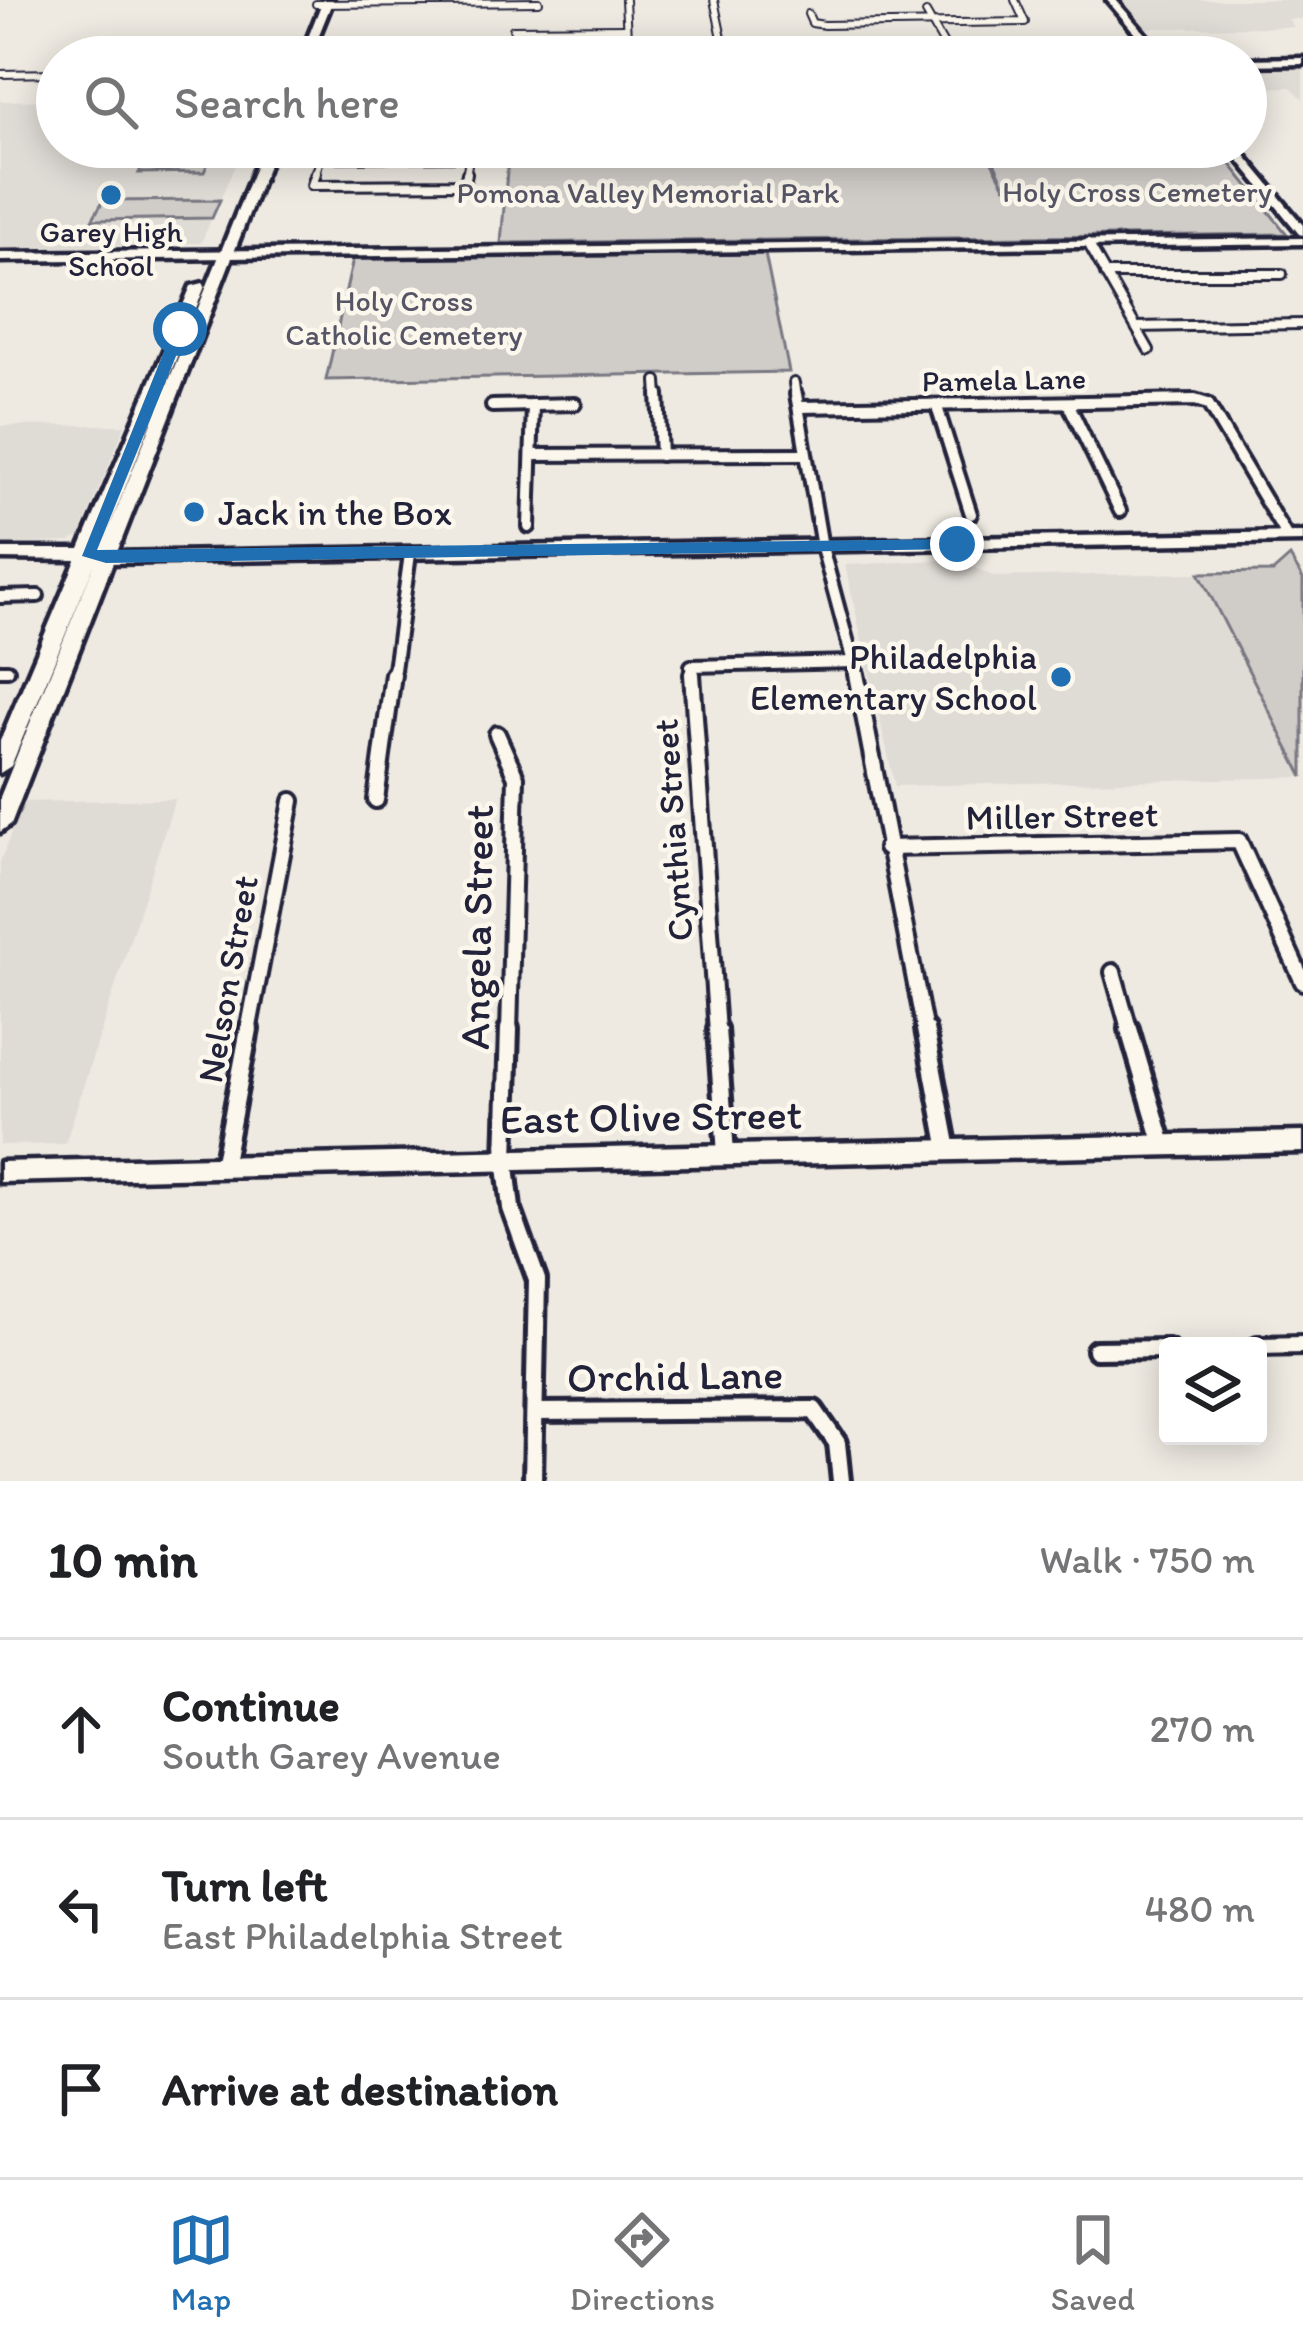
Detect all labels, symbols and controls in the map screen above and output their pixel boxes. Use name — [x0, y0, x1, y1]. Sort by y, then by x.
search box — [36, 36, 1267, 168]
icon: search — [78, 69, 144, 135]
text: Search here — [174, 75, 400, 129]
park label: Holy Cross Cemetery — [1002, 173, 1272, 210]
park label: Pomona Valley Memorial Park — [457, 174, 840, 211]
marker: Garey High School — [98, 182, 124, 208]
place label: Garey High School — [39, 213, 183, 284]
park label: Holy Cross Catholic Cemetery — [285, 282, 523, 353]
route start — [153, 302, 207, 356]
street label: Pamela Lane — [922, 360, 1086, 399]
place label: Jack in the Box — [218, 491, 452, 534]
marker: Jack in the Box — [181, 499, 207, 525]
route end — [930, 517, 984, 571]
place label: Philadelphia Elementary School — [750, 635, 1037, 719]
marker: Philadelphia Elementary School — [1048, 664, 1074, 690]
street label: Cynthia Street — [643, 717, 702, 943]
street label: Miller Street — [965, 792, 1159, 839]
street label: Angela Street — [449, 804, 504, 1050]
street label: Nelson Street — [188, 872, 267, 1086]
street label: East Olive Street — [499, 1088, 803, 1145]
map controls — [1159, 1337, 1267, 1445]
button: layers — [1159, 1337, 1267, 1445]
street label: Orchid Lane — [566, 1348, 784, 1403]
text: 10 min — [48, 1529, 198, 1590]
text: Walk · 750 m — [1039, 1536, 1255, 1583]
text: Continue — [162, 1678, 340, 1732]
icon: ahead — [48, 1696, 114, 1762]
text: 270 m — [1150, 1705, 1255, 1752]
text: South Garey Avenue — [162, 1732, 501, 1779]
text: Turn left — [162, 1858, 328, 1912]
icon: left — [48, 1876, 114, 1942]
text: 480 m — [1145, 1885, 1255, 1932]
text: East Philadelphia Street — [162, 1912, 563, 1959]
icon: arrive — [48, 2056, 114, 2122]
text: Arrive at destination — [162, 2062, 558, 2116]
tab: Map — [168, 2207, 234, 2318]
tab: Directions — [570, 2207, 715, 2318]
tab: Saved — [1051, 2207, 1135, 2318]

